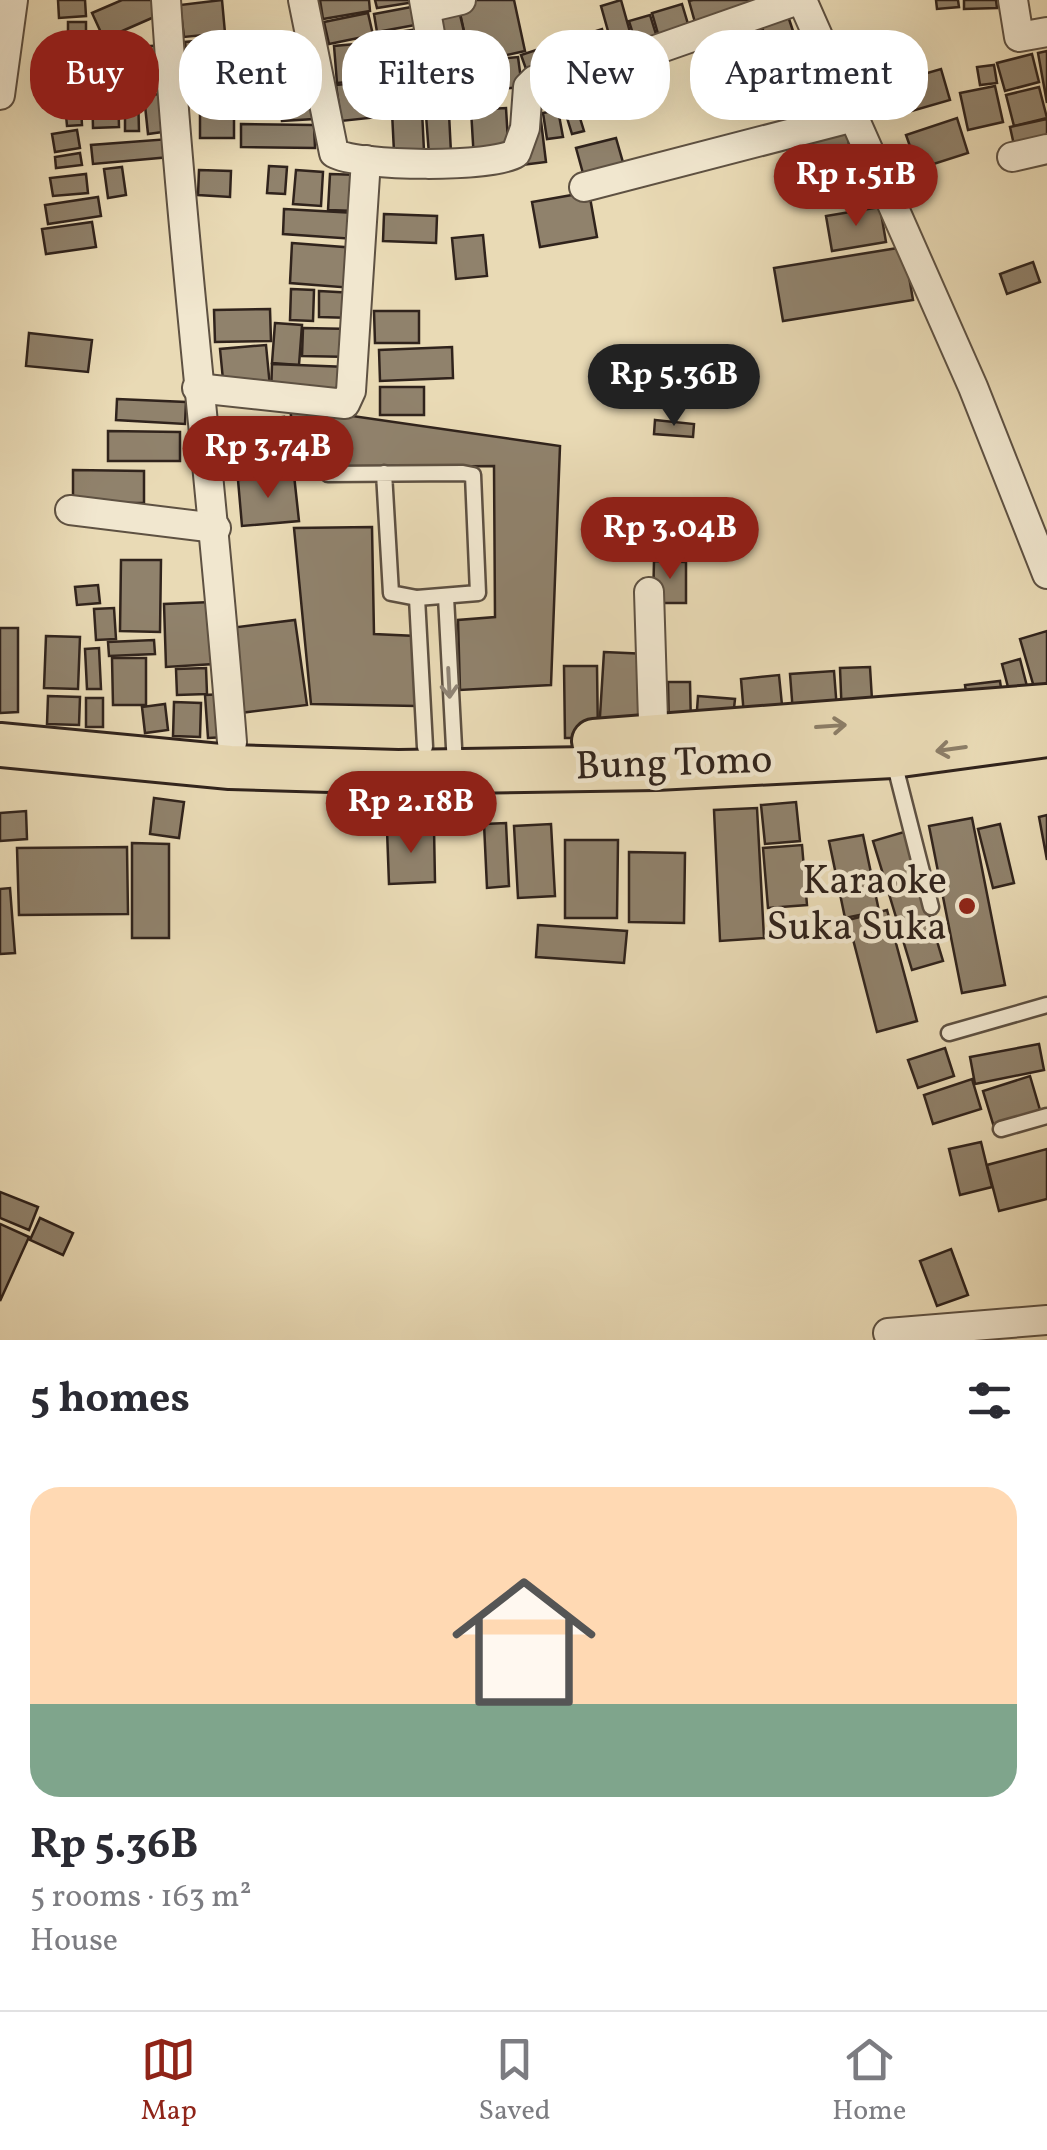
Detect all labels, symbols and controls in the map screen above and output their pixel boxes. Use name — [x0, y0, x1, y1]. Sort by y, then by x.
chip: Buy — [30, 30, 159, 120]
chip: Rent — [179, 30, 322, 120]
chip: Filters — [342, 30, 510, 120]
chip: New — [530, 30, 670, 120]
chip: Apartment — [690, 30, 928, 120]
pin: Rp 1.51B — [753, 144, 959, 229]
text: Rp 1.51B — [796, 154, 916, 198]
pin: Rp 5.36B — [571, 344, 777, 429]
text: Rp 5.36B — [610, 354, 738, 398]
pin: Rp 3.74B — [165, 416, 371, 501]
text: Rp 3.74B — [204, 426, 332, 470]
pin: Rp 3.04B — [567, 497, 773, 582]
text: Rp 3.04B — [603, 507, 737, 551]
one-way arrow — [440, 667, 459, 699]
one-way arrow — [814, 716, 846, 735]
street label: Bung Tomo — [574, 734, 774, 796]
one-way arrow — [935, 741, 967, 759]
pin: Rp 2.18B — [308, 771, 514, 856]
text: Rp 2.18B — [348, 781, 474, 825]
place label: Karaoke Suka Suka — [766, 855, 947, 957]
marker: Karaoke Suka Suka — [956, 895, 978, 917]
text: 5 homes — [30, 1371, 190, 1430]
icon: filters — [962, 1373, 1017, 1428]
icon: home — [434, 1552, 614, 1732]
text: Rp 5.36B — [30, 1817, 198, 1876]
text: 5 rooms · 163 m² — [30, 1876, 252, 1920]
text: House — [30, 1920, 118, 1964]
tab: Map — [141, 2032, 197, 2131]
tab: Saved — [478, 2032, 551, 2131]
tab: Home — [832, 2032, 906, 2131]

